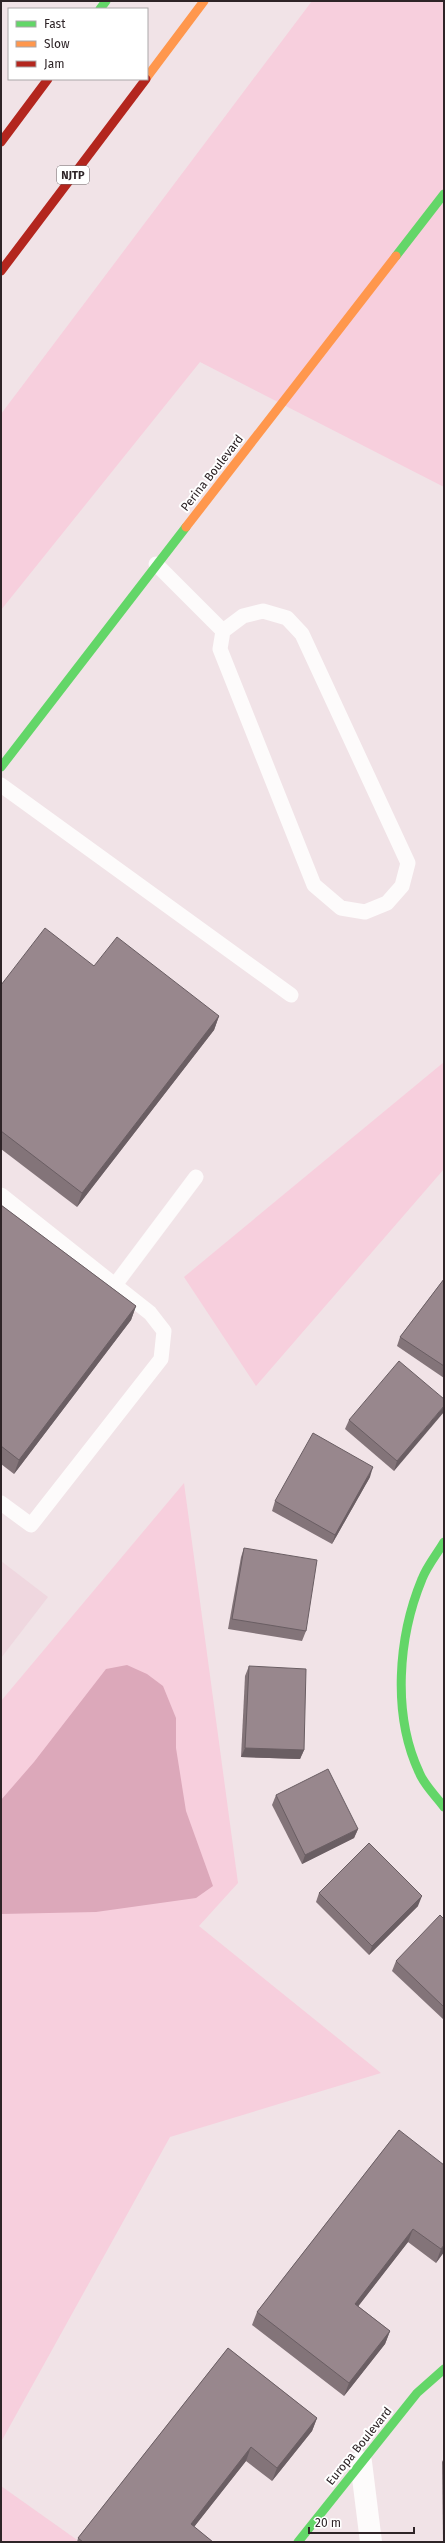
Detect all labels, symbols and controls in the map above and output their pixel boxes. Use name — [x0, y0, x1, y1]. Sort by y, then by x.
legend — [8, 8, 148, 80]
text: Fast — [44, 17, 66, 31]
text: Slow — [44, 37, 70, 51]
text: Jam — [44, 57, 64, 71]
road number: NJTP — [57, 166, 89, 184]
street label: Perina Boulevard — [178, 432, 246, 514]
street label: Europa Boulevard — [323, 2404, 395, 2488]
scale bar — [309, 2509, 414, 2535]
text: 20 m — [315, 2516, 341, 2530]

